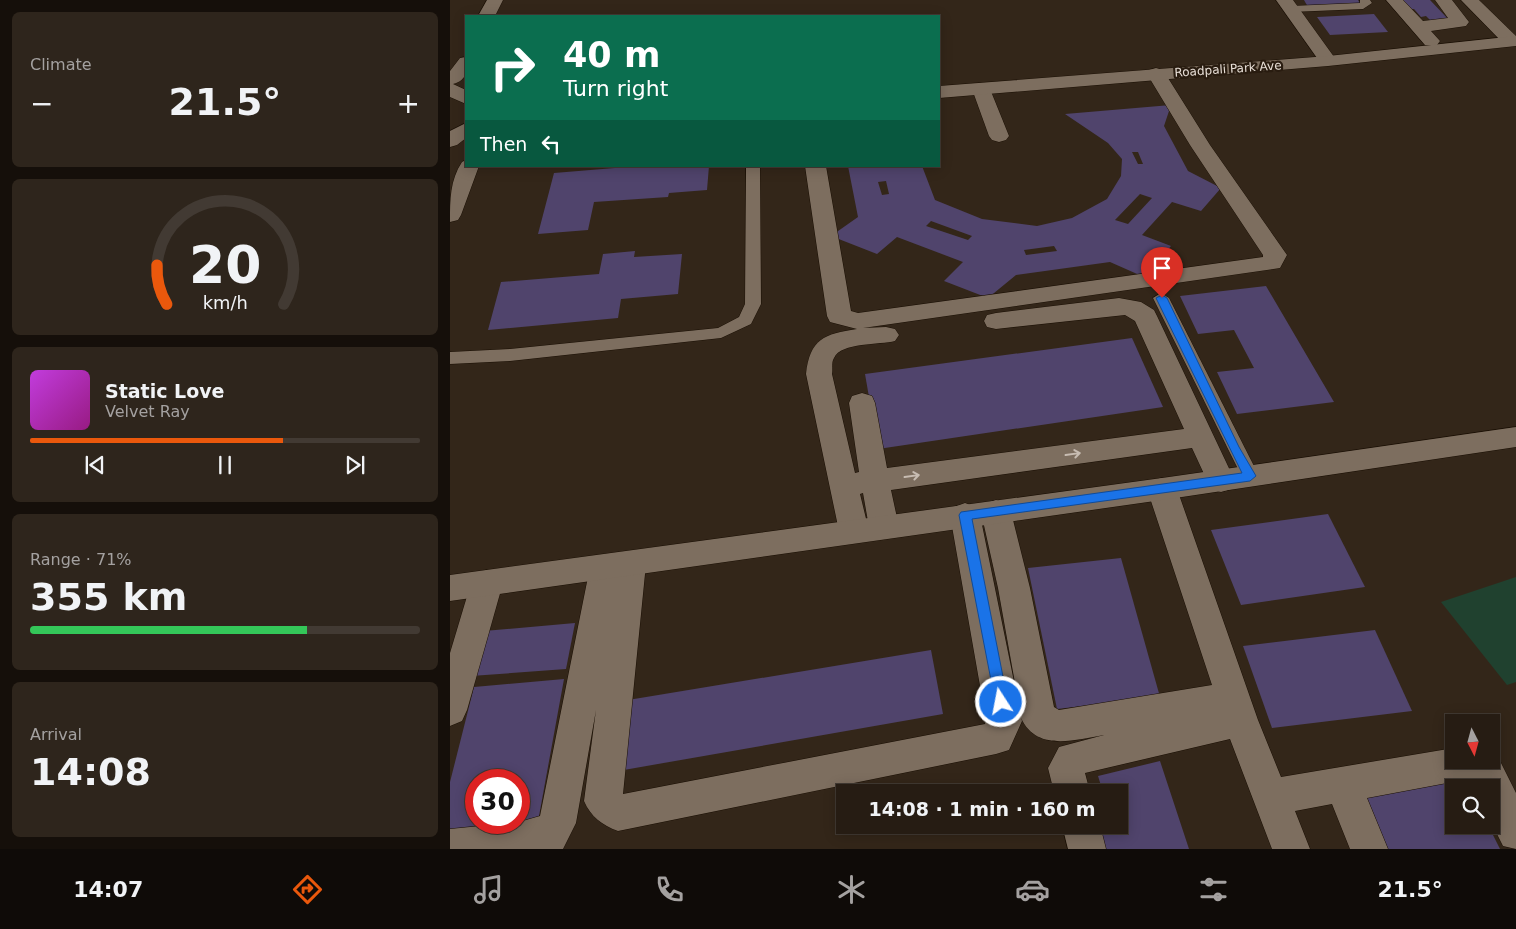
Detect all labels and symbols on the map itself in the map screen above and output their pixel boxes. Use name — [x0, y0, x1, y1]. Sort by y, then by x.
street label: Roadpali Park Ave — [1174, 58, 1282, 80]
pin — [1141, 247, 1183, 298]
one-way arrow — [1065, 449, 1081, 459]
one-way arrow — [904, 471, 920, 481]
position arrow — [974, 675, 1026, 727]
north arrow — [1445, 714, 1500, 769]
speed limit sign: 30 — [465, 769, 530, 834]

